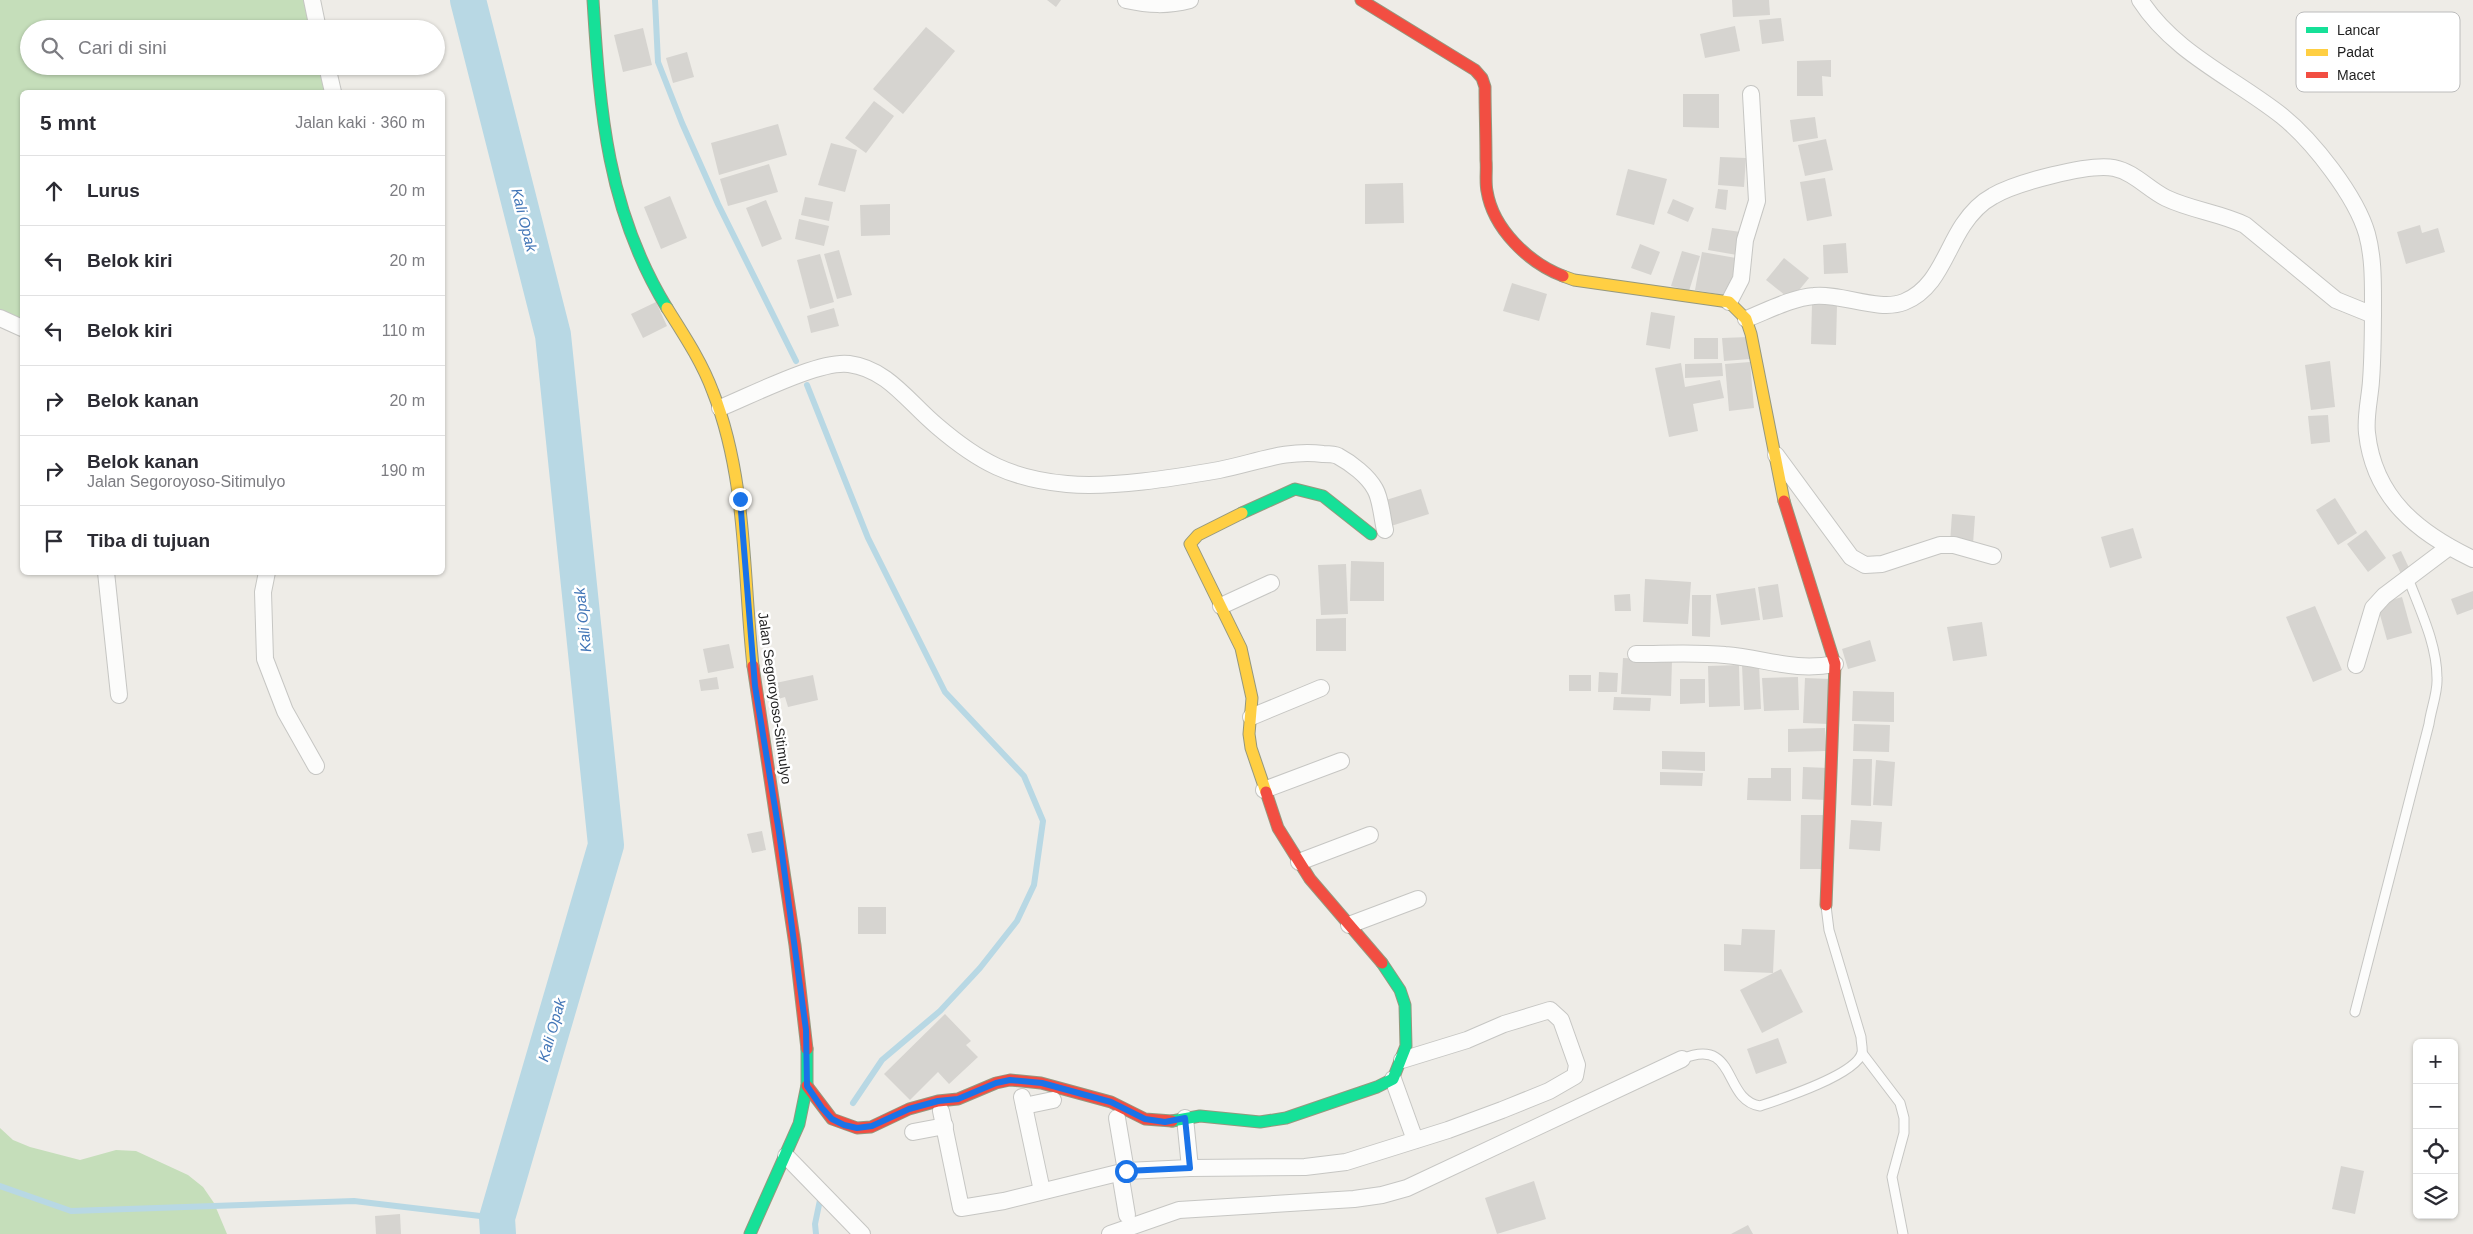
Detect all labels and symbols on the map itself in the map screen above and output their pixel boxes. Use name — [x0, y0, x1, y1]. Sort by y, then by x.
legend — [2296, 12, 2460, 92]
text: Lancar — [2337, 22, 2380, 38]
text: Padat — [2337, 44, 2374, 60]
text: Macet — [2337, 67, 2375, 83]
water label: Kali Opak — [508, 186, 541, 255]
route end — [729, 488, 752, 511]
water label: Kali Opak — [570, 585, 594, 653]
street label: Jalan Segoroyoso-Sitimulyo — [755, 611, 795, 785]
water label: Kali Opak — [534, 995, 569, 1063]
route start — [1115, 1160, 1138, 1183]

